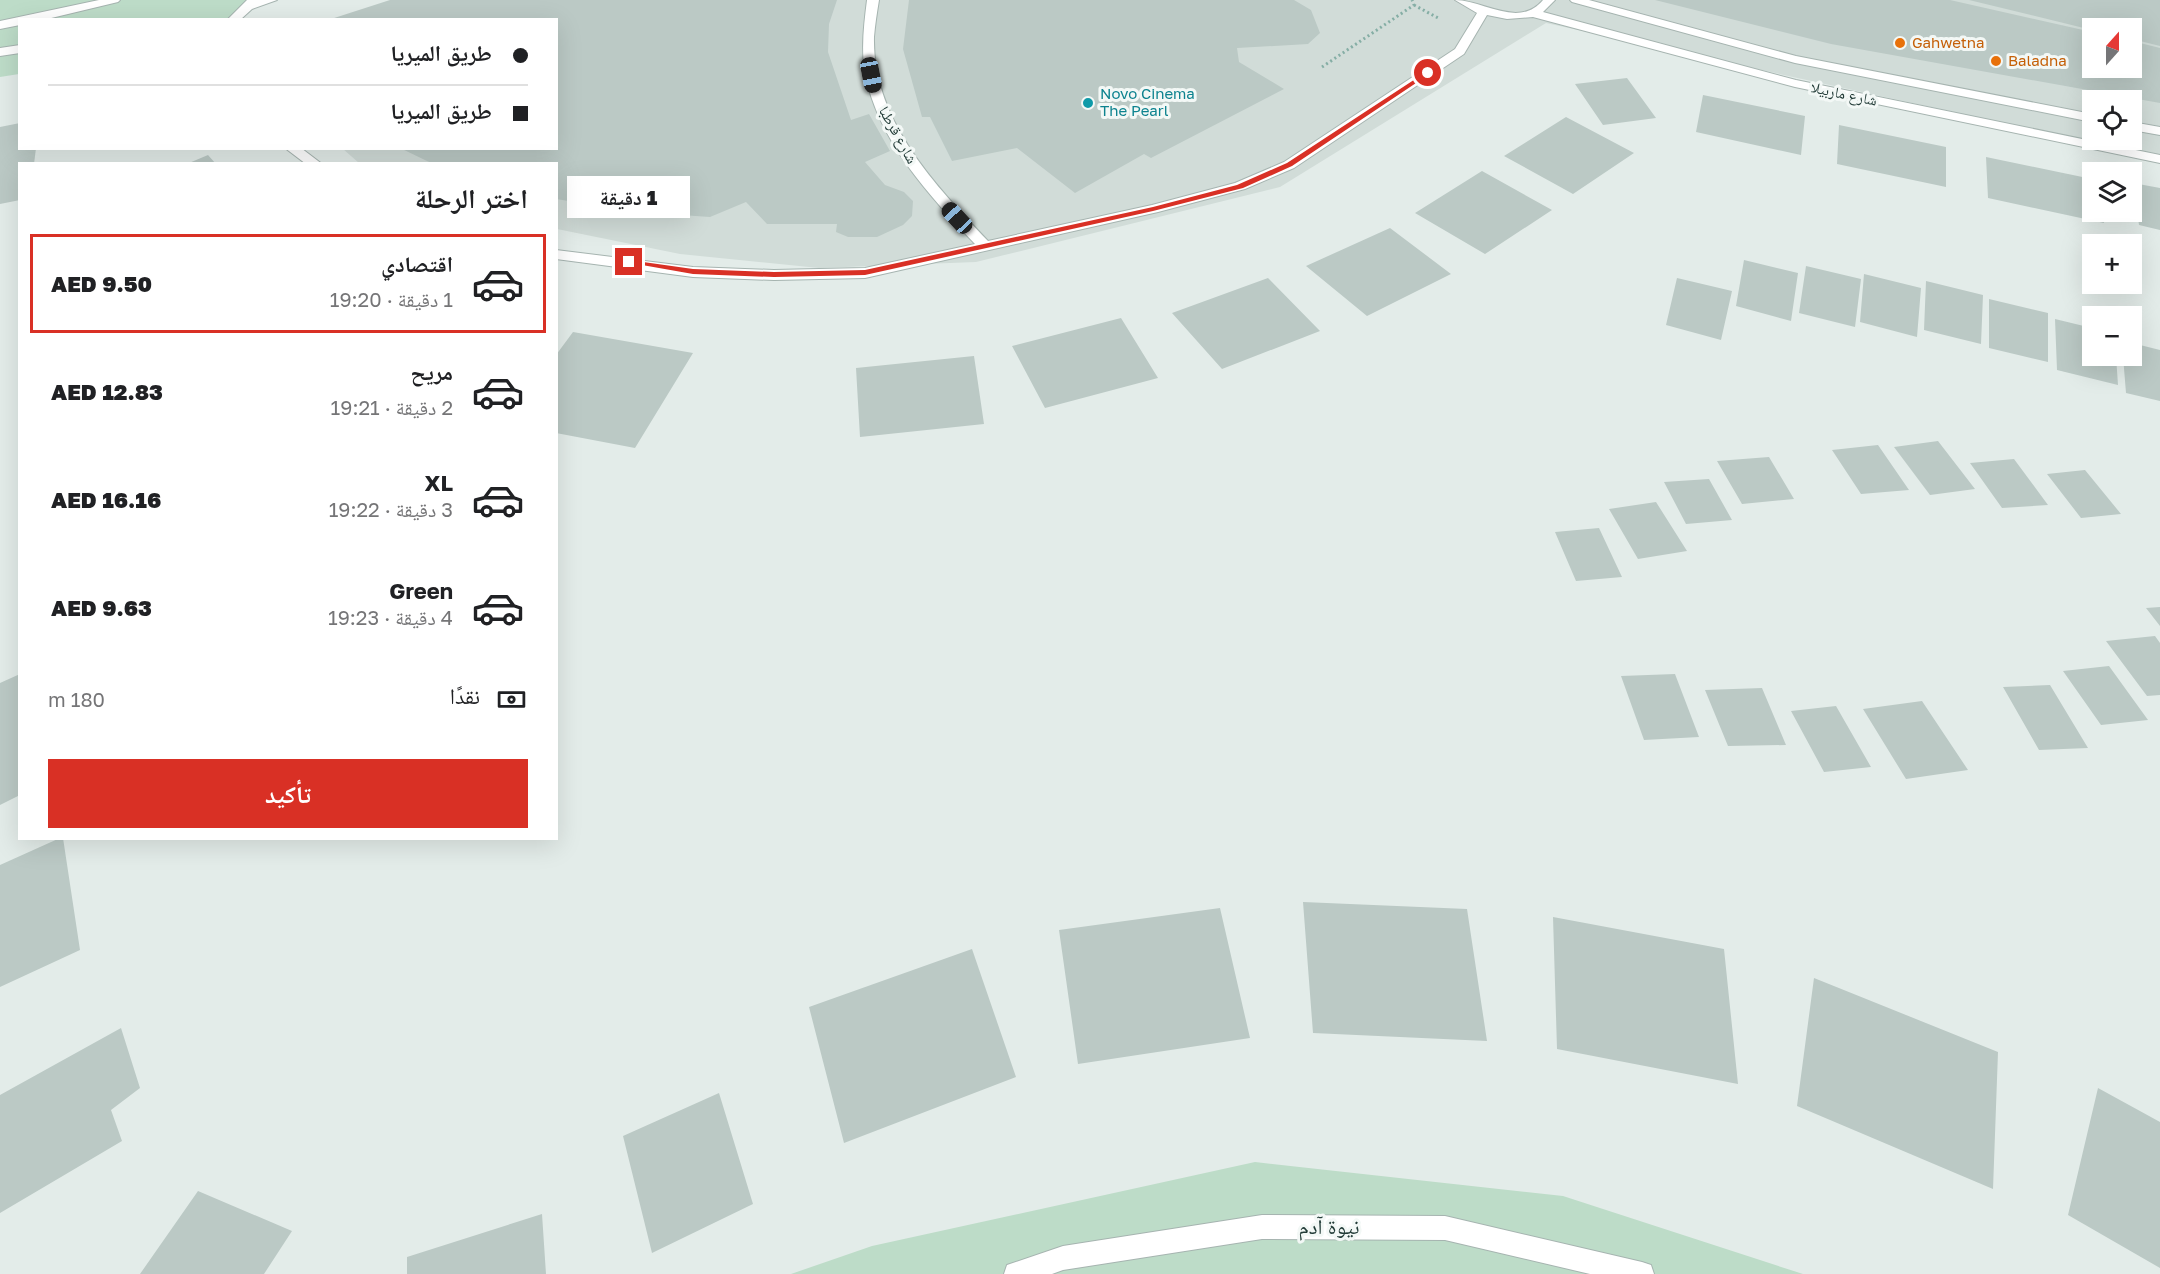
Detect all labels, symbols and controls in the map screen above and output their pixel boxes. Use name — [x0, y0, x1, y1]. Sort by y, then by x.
north arrow — [2082, 18, 2142, 78]
map controls — [2082, 18, 2142, 366]
place label: Gahwetna — [1912, 33, 1985, 51]
marker: Gahwetna — [1893, 36, 1907, 50]
text: طريق الميريا — [391, 39, 492, 66]
place label: Baladna — [2008, 51, 2067, 69]
marker: Baladna — [1989, 54, 2003, 68]
car — [859, 56, 883, 94]
route start — [1414, 59, 1441, 86]
street label: شارع ماربيلا — [1809, 77, 1879, 111]
place label: Novo Cinema The Pearl — [1100, 84, 1195, 119]
button: locate — [2082, 90, 2142, 150]
marker: Novo Cinema The Pearl — [1081, 96, 1095, 110]
text: طريق الميريا — [391, 97, 492, 124]
street label: شارع قرطبا — [874, 103, 922, 167]
button: layers — [2082, 162, 2142, 222]
callout: 1 دقيقة — [568, 175, 690, 217]
text: اختر الرحلة — [415, 182, 528, 214]
text: 1 دقيقة — [600, 185, 657, 209]
car — [938, 199, 976, 237]
button: + — [2082, 234, 2142, 294]
route end — [615, 248, 642, 275]
text: اقتصادي — [381, 250, 453, 277]
icon: car — [471, 257, 525, 311]
text: AED 9.50 — [51, 270, 152, 297]
text: 1 دقيقة · 19:20 — [330, 287, 453, 311]
button: − — [2082, 306, 2142, 366]
text: مريح — [410, 358, 453, 385]
icon: car — [471, 365, 525, 419]
text: AED 12.83 — [51, 378, 163, 405]
text: 2 دقيقة · 19:21 — [331, 395, 453, 419]
text: XL — [425, 469, 453, 496]
icon: car — [471, 473, 525, 527]
text: AED 16.16 — [51, 486, 161, 513]
text: 3 دقيقة · 19:22 — [329, 497, 453, 521]
text: Green — [389, 577, 453, 604]
icon: car — [471, 581, 525, 635]
text: AED 9.63 — [51, 594, 152, 621]
text: 4 دقيقة · 19:23 — [328, 605, 453, 629]
text: نقدًا — [450, 682, 480, 709]
icon: cash — [495, 683, 528, 716]
text: 180 m — [48, 687, 105, 711]
button: تأكيد — [48, 759, 528, 828]
street label: نيوة آدم — [1299, 1213, 1359, 1241]

